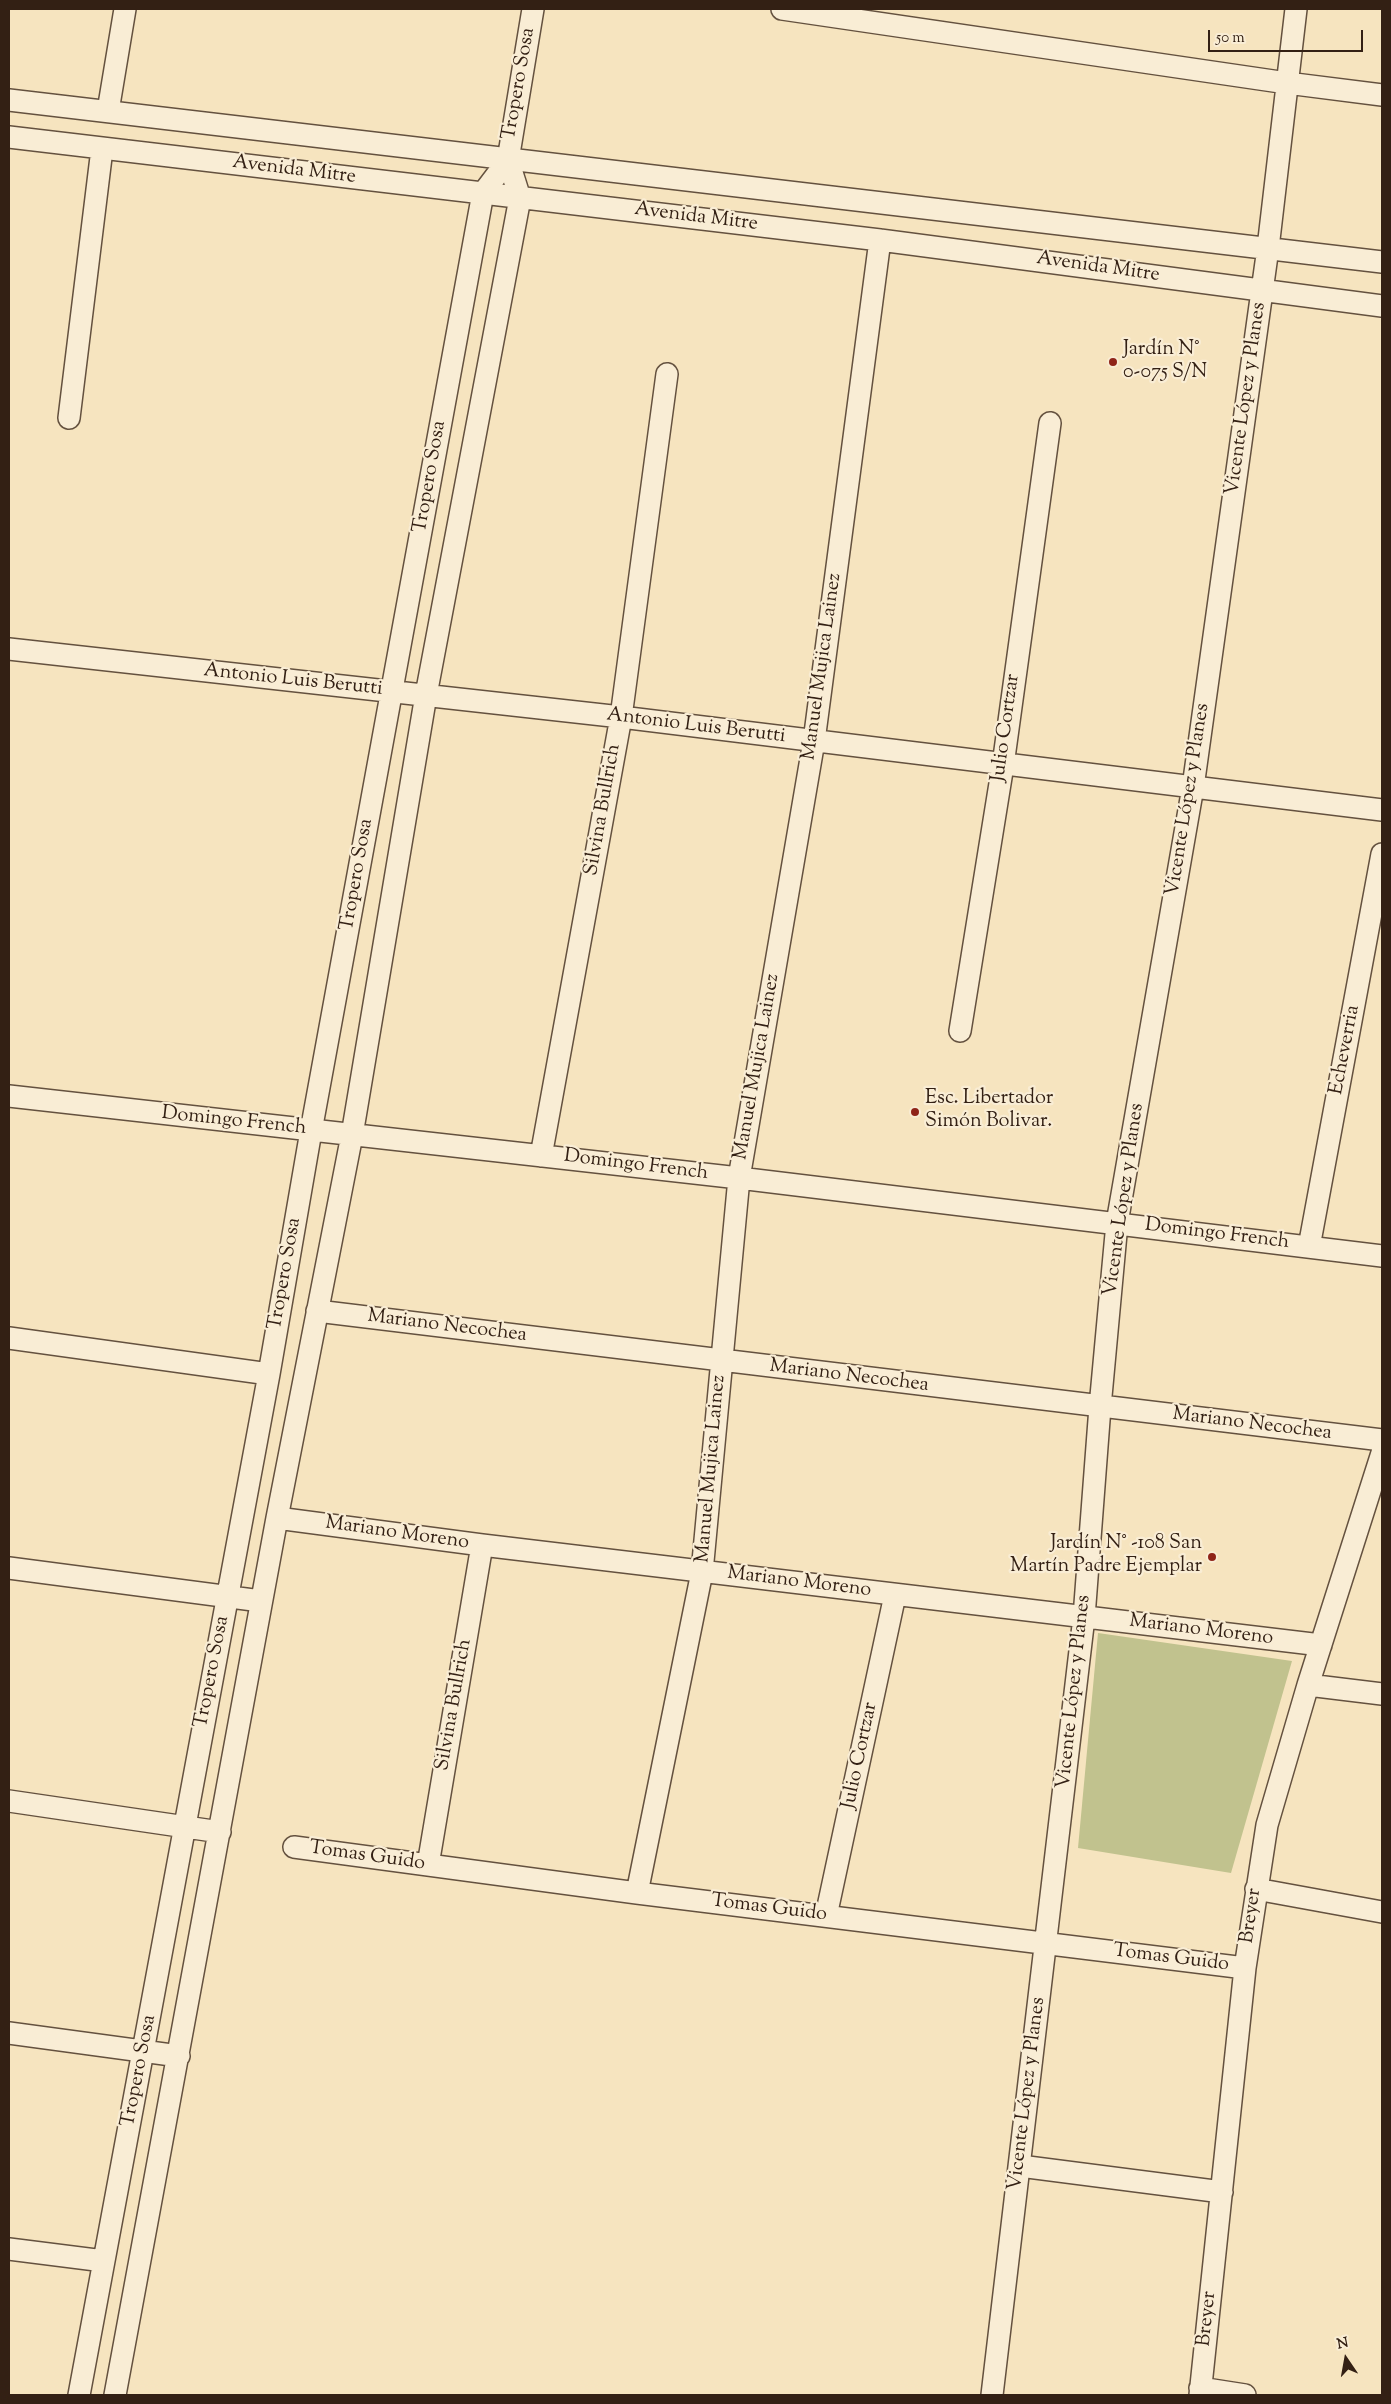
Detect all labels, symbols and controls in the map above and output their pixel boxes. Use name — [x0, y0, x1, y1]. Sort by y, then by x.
scale bar — [1211, 20, 1366, 52]
street label: Tropero Sosa — [498, 26, 542, 142]
text: 50 m — [1216, 28, 1245, 49]
street label: Avenida Mitre — [231, 152, 357, 190]
street label: Avenida Mitre — [633, 199, 759, 237]
street label: Avenida Mitre — [1035, 247, 1161, 289]
street label: Vicente López y Planes — [1222, 301, 1272, 497]
place label: Jardín N° 0-075 S/N — [1123, 339, 1207, 386]
marker: Jardín N° 0-075 S/N — [1107, 356, 1119, 368]
street label: Tropero Sosa — [409, 419, 453, 535]
street label: Manuel Mujica Lainez — [798, 572, 848, 762]
street label: Antonio Luis Berutti — [202, 660, 384, 702]
street label: Julio Cortzar — [988, 673, 1026, 783]
street label: Vicente López y Planes — [1162, 702, 1216, 898]
street label: Antonio Luis Berutti — [605, 704, 787, 750]
street label: Silvina Bullrich — [581, 742, 627, 878]
street label: Tropero Sosa — [336, 817, 380, 933]
street label: Manuel Mujica Lainez — [730, 972, 786, 1162]
street label: Echeverria — [1326, 1003, 1366, 1097]
place label: Esc. Libertador Simón Bolivar. — [925, 1088, 1053, 1135]
street label: Domingo French — [160, 1102, 308, 1142]
street label: Vicente López y Planes — [1100, 1102, 1150, 1298]
marker: Esc. Libertador Simón Bolivar. — [909, 1106, 921, 1118]
street label: Domingo French — [562, 1145, 710, 1187]
street label: Domingo French — [1143, 1214, 1291, 1256]
street label: Tropero Sosa — [264, 1216, 308, 1332]
street label: Mariano Necochea — [366, 1305, 528, 1349]
street label: Mariano Necochea — [768, 1355, 930, 1399]
street label: Manuel Mujica Lainez — [692, 1374, 732, 1564]
street label: Mariano Necochea — [1171, 1403, 1333, 1447]
street label: Mariano Moreno — [324, 1512, 470, 1556]
place label: Jardín N° -108 San Martín Padre Ejemplar — [1010, 1533, 1202, 1580]
marker: Jardín N° -108 San Martín Padre Ejemplar — [1206, 1551, 1218, 1563]
street label: Mariano Moreno — [726, 1562, 872, 1604]
street label: Vicente López y Planes — [1053, 1594, 1097, 1790]
street label: Mariano Moreno — [1128, 1610, 1274, 1652]
street label: Tropero Sosa — [190, 1614, 236, 1730]
street label: Silvina Bullrich — [432, 1637, 478, 1773]
street label: Julio Cortzar — [838, 1700, 884, 1812]
street label: Tomas Guido — [308, 1837, 426, 1877]
street label: Breyer — [1236, 1887, 1268, 1945]
street label: Tomas Guido — [710, 1890, 828, 1928]
street label: Tomas Guido — [1112, 1940, 1230, 1978]
street label: Vicente López y Planes — [1004, 1996, 1052, 2192]
street label: Tropero Sosa — [117, 2013, 163, 2129]
street label: Breyer — [1193, 2290, 1223, 2348]
text: N — [1335, 2333, 1350, 2355]
north arrow — [1321, 2334, 1371, 2384]

